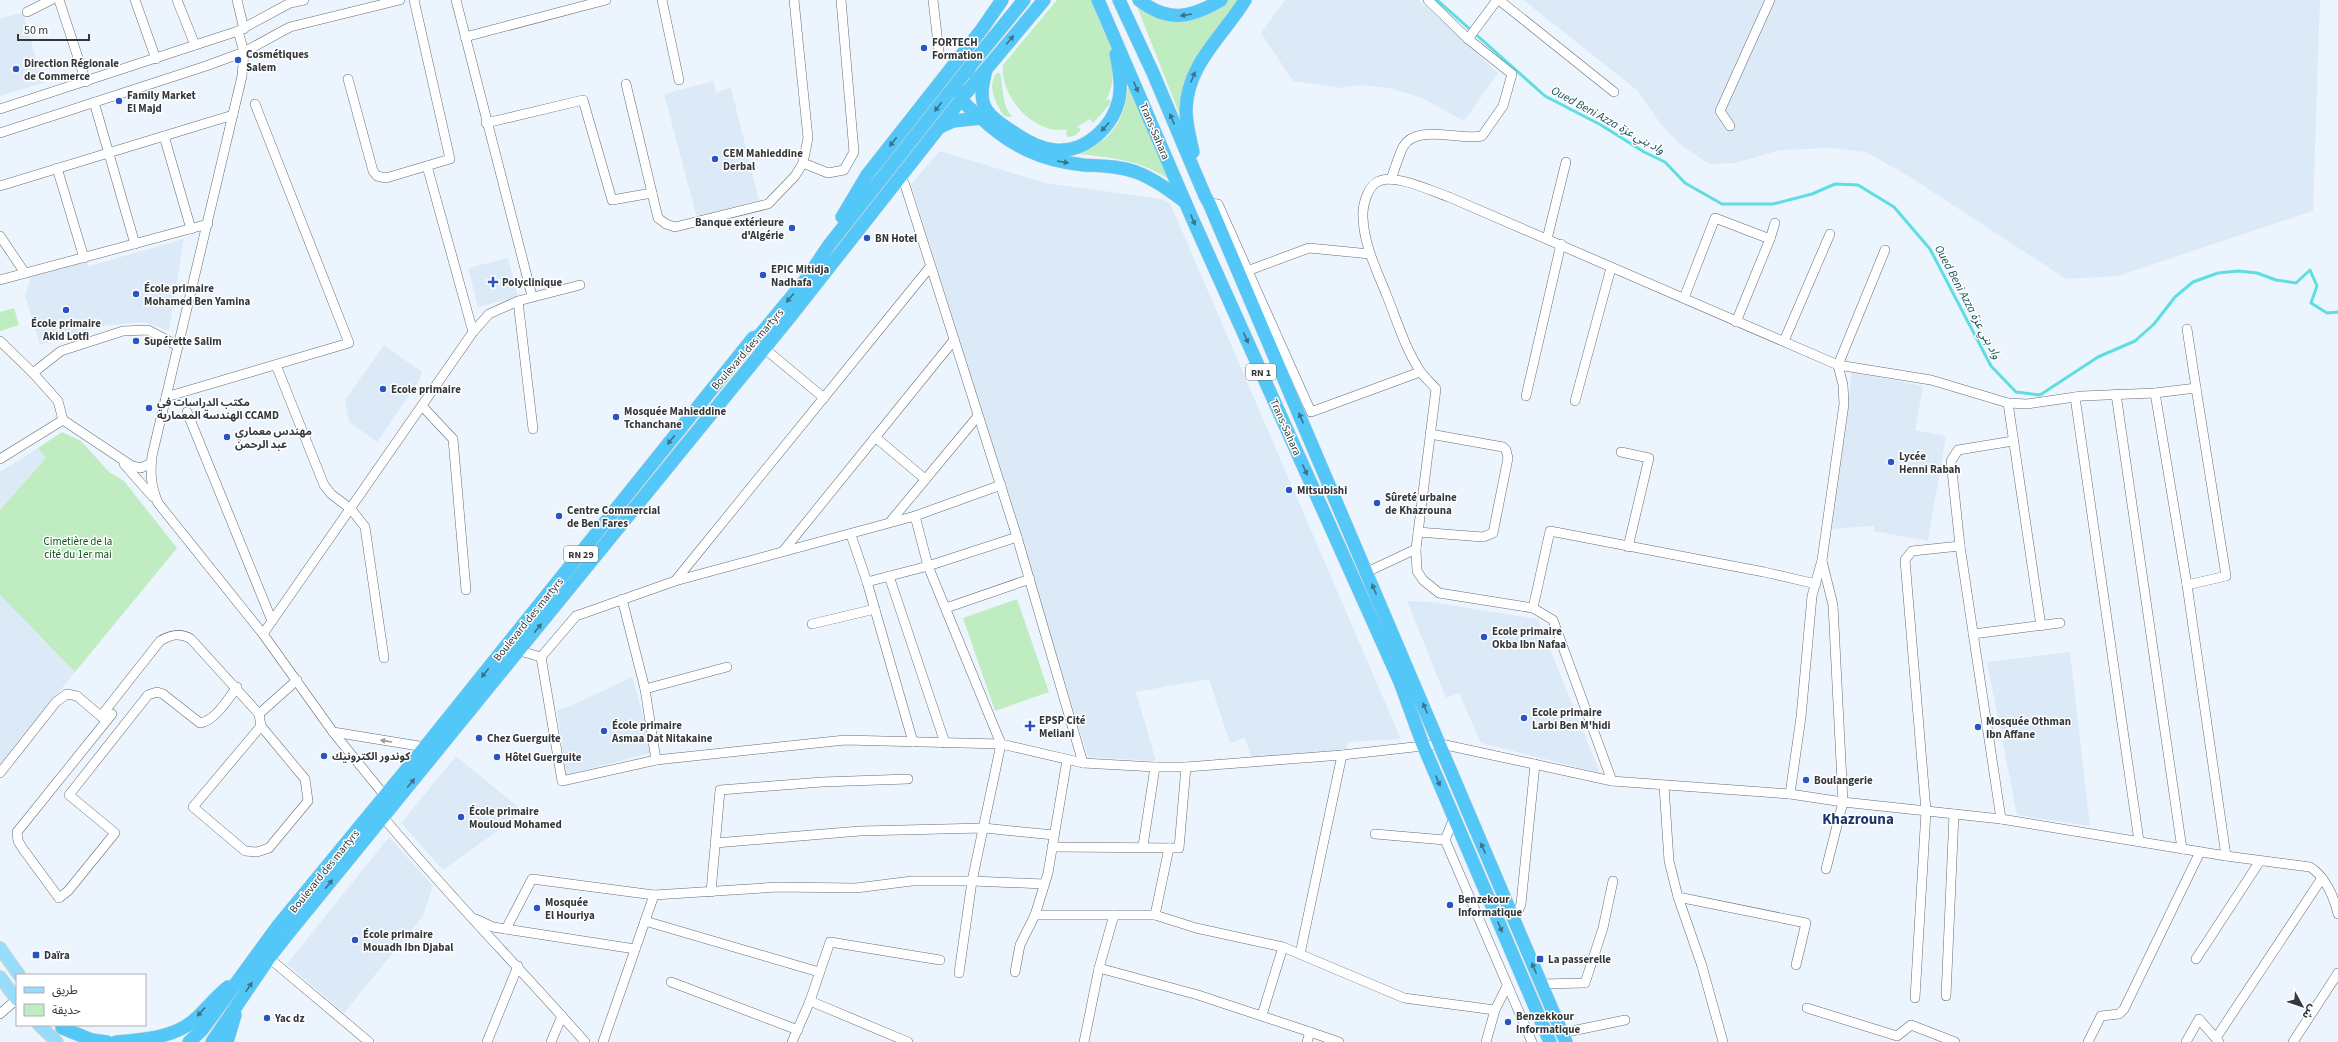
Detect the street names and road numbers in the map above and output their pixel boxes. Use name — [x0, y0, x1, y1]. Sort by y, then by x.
street label: Trans-Sahara — [1136, 100, 1173, 162]
street label: Boulevard des martyrs — [708, 305, 787, 393]
road number: RN 1 — [1246, 364, 1276, 380]
street label: Trans-Sahara — [1266, 397, 1305, 458]
road number: RN 29 — [564, 546, 598, 562]
street label: Boulevard des martyrs — [490, 574, 567, 664]
street label: Boulevard des martyrs — [286, 826, 363, 916]

